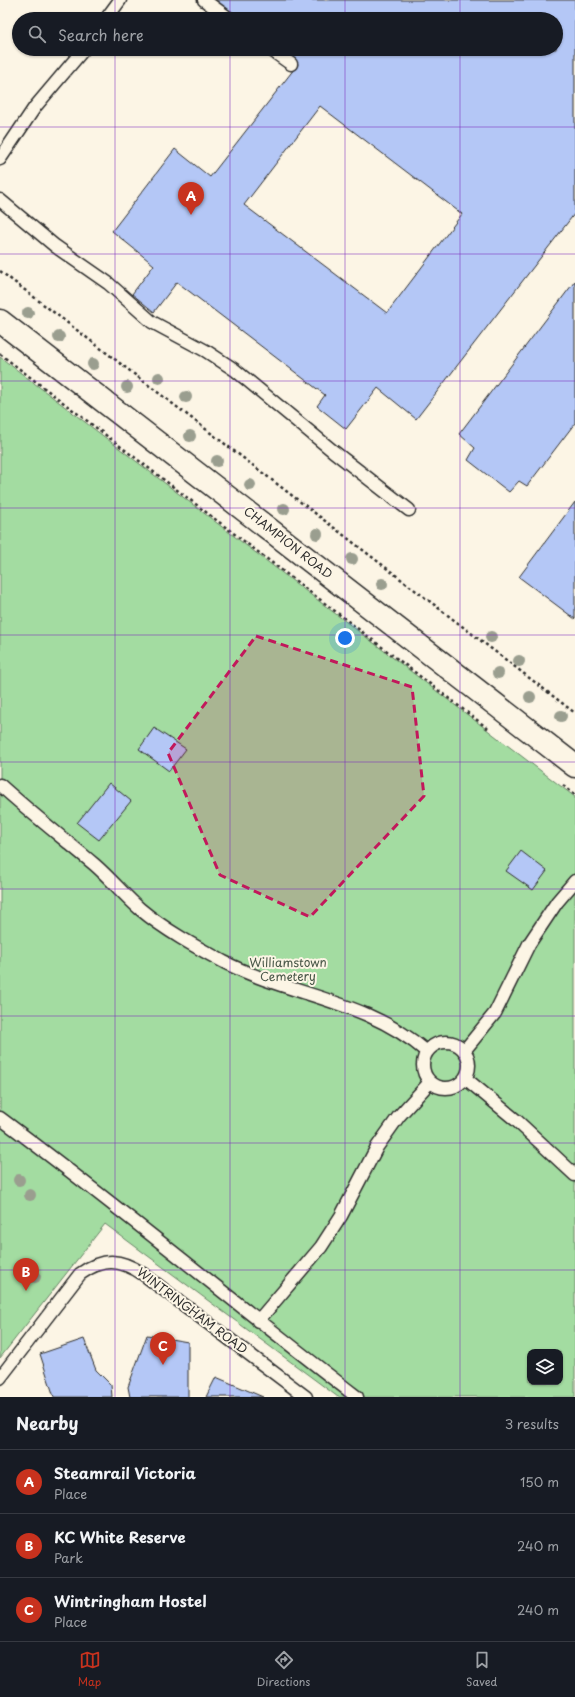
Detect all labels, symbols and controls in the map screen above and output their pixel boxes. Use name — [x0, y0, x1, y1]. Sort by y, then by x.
search box — [12, 12, 563, 56]
icon: search — [26, 23, 48, 45]
text: Search here — [58, 23, 144, 46]
pin: A — [178, 182, 204, 215]
street label: CHAMPION ROAD — [240, 502, 337, 583]
your location — [335, 628, 355, 648]
park label: Williamstown Cemetery — [249, 953, 327, 985]
pin: B — [13, 1258, 39, 1291]
street label: WINTRINGHAM ROAD — [134, 1263, 252, 1358]
pin: C — [150, 1332, 176, 1365]
map controls — [527, 1349, 563, 1385]
button: layers — [527, 1349, 563, 1385]
text: Nearby — [16, 1410, 78, 1436]
text: 3 results — [505, 1414, 559, 1433]
text: Steamrail Victoria — [54, 1461, 196, 1484]
text: A — [24, 1472, 34, 1491]
text: 150 m — [520, 1472, 559, 1491]
text: Place — [54, 1484, 87, 1503]
text: KC White Reserve — [54, 1525, 186, 1548]
text: B — [25, 1536, 33, 1555]
text: 240 m — [517, 1536, 559, 1555]
text: Park — [54, 1548, 83, 1567]
text: Wintringham Hostel — [54, 1589, 206, 1612]
text: C — [24, 1600, 34, 1619]
text: 240 m — [517, 1600, 559, 1619]
text: Place — [54, 1612, 87, 1631]
tab: Map — [78, 1649, 101, 1690]
tab: Directions — [257, 1649, 310, 1690]
tab: Saved — [466, 1649, 497, 1690]

